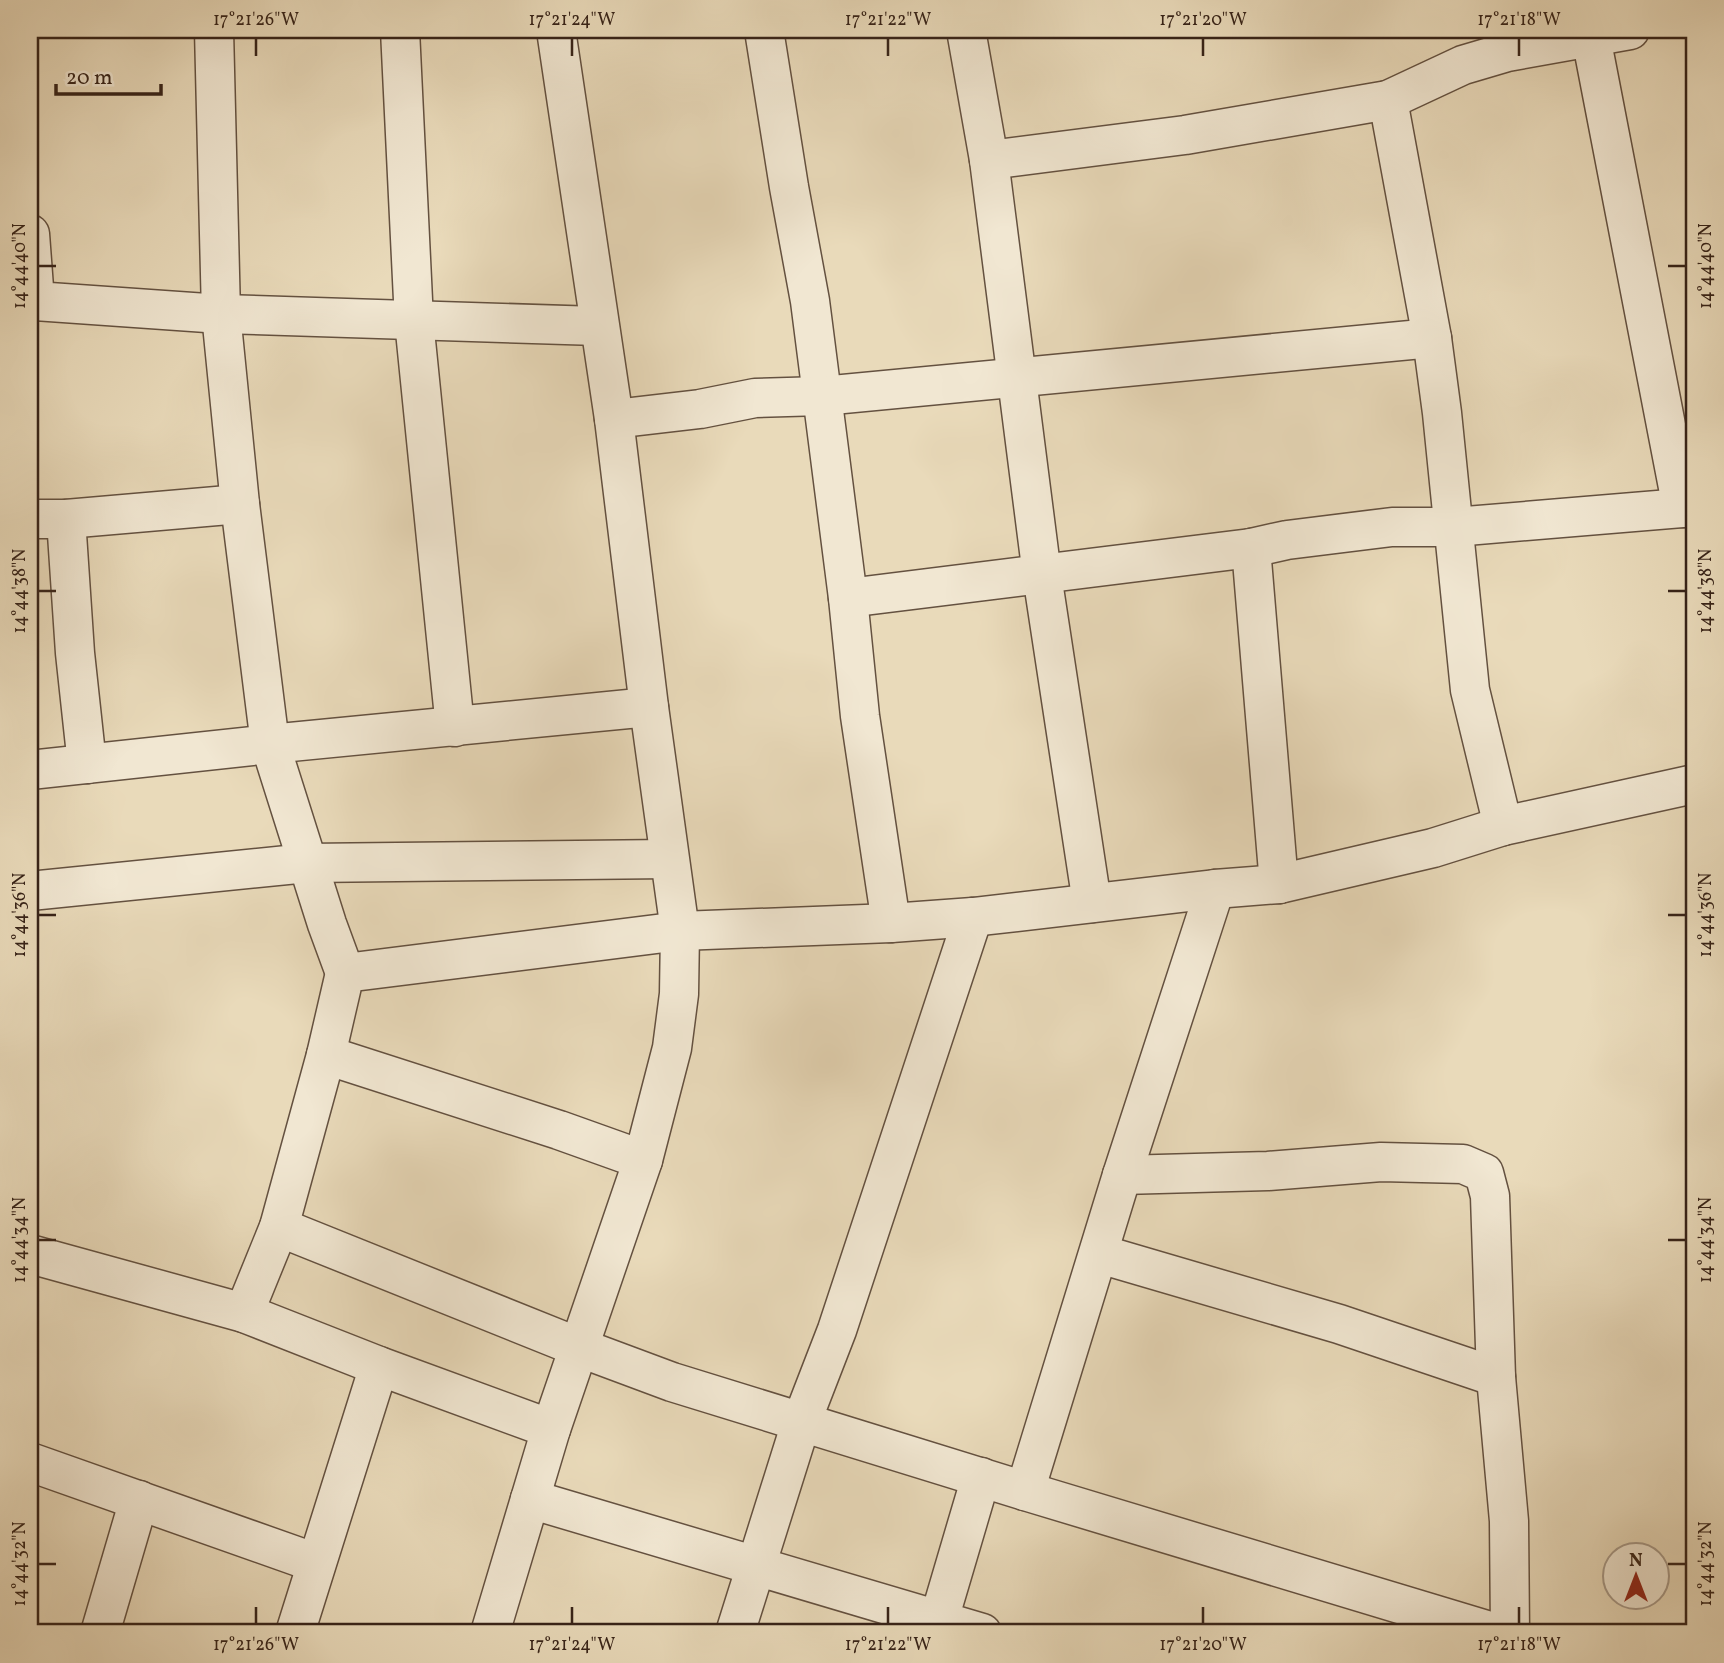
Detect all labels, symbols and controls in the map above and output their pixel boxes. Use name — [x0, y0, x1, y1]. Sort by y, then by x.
text: 17°21'26"W — [213, 8, 299, 33]
text: 17°21'24"W — [529, 8, 615, 33]
text: 17°21'22"W — [845, 8, 931, 33]
text: 17°21'20"W — [1159, 8, 1247, 33]
text: 17°21'18"W — [1477, 8, 1561, 33]
scale bar — [56, 52, 161, 96]
text: 20 m — [66, 64, 112, 93]
text: 14°44'40"N — [8, 223, 33, 309]
text: 14°44'40"N — [1694, 223, 1719, 309]
text: 14°44'38"N — [8, 549, 33, 633]
text: 14°44'38"N — [1694, 549, 1719, 633]
text: 14°44'36"N — [8, 873, 33, 957]
text: 14°44'36"N — [1694, 873, 1719, 957]
text: 14°44'34"N — [8, 1197, 33, 1283]
text: 14°44'34"N — [1694, 1197, 1719, 1283]
text: 14°44'32"N — [8, 1521, 33, 1607]
text: 14°44'32"N — [1694, 1521, 1719, 1607]
north arrow — [1602, 1540, 1672, 1610]
text: N — [1629, 1548, 1643, 1574]
text: 17°21'26"W — [213, 1633, 299, 1658]
text: 17°21'24"W — [529, 1633, 615, 1658]
text: 17°21'22"W — [845, 1633, 931, 1658]
text: 17°21'20"W — [1159, 1633, 1247, 1658]
text: 17°21'18"W — [1477, 1633, 1561, 1658]

